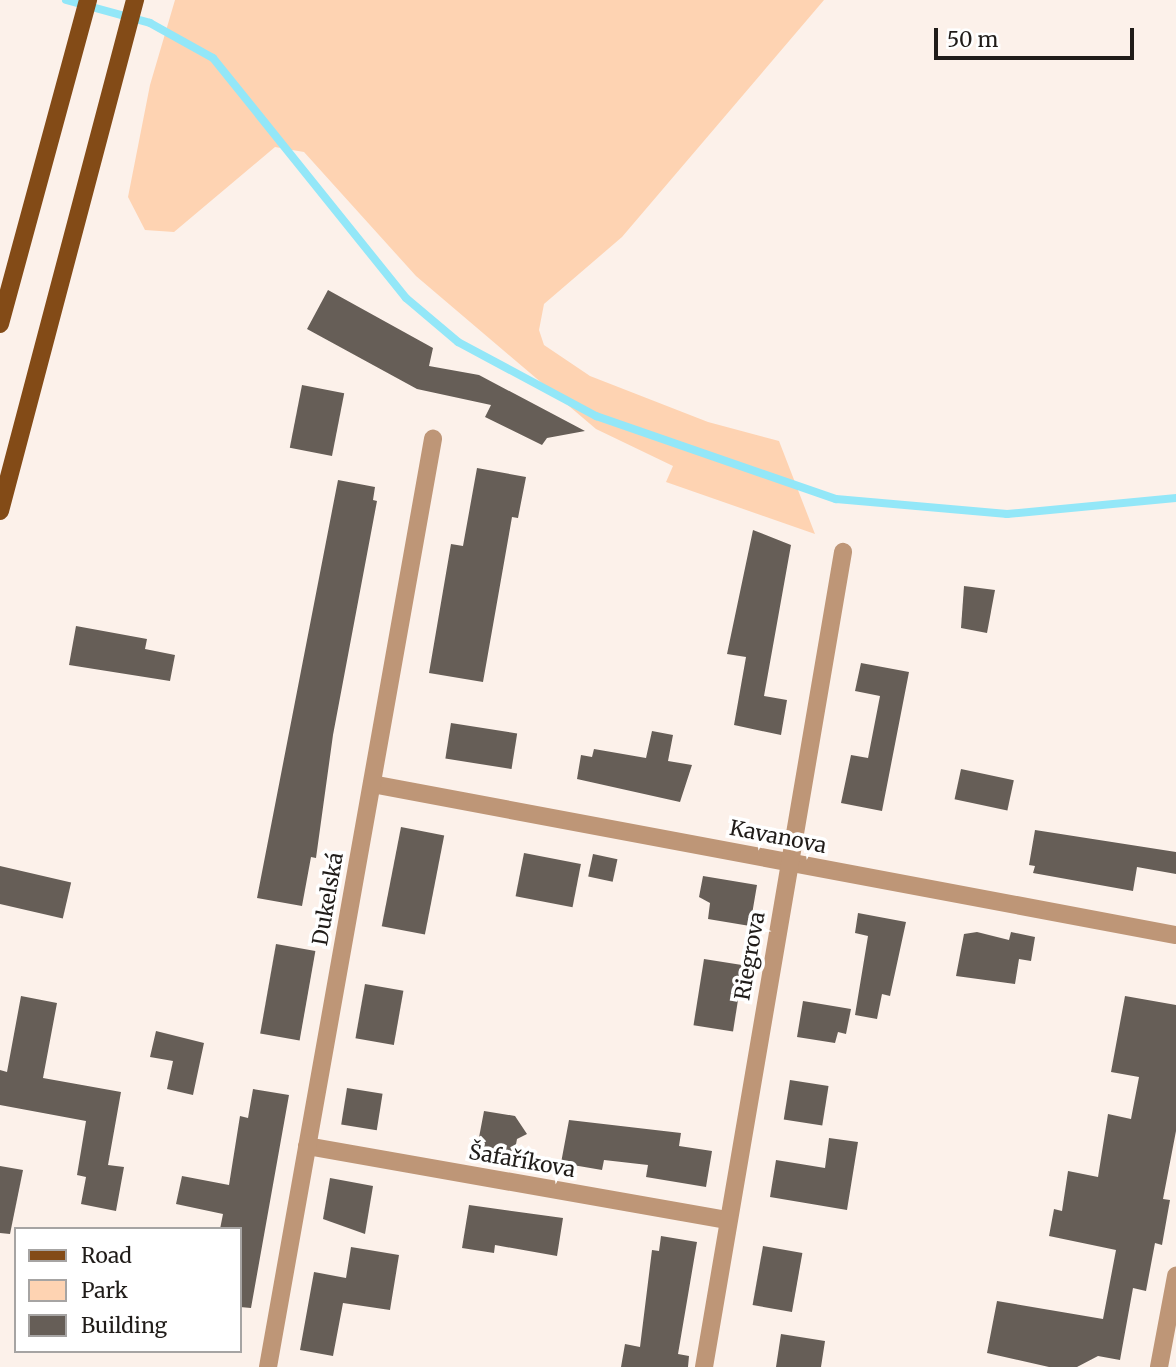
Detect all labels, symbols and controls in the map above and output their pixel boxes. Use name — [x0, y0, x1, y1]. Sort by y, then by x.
scale bar — [938, 14, 1138, 58]
text: 50 m — [947, 26, 998, 53]
street label: Kavanova — [727, 815, 829, 859]
street label: Dukelská — [307, 851, 349, 947]
street label: Riegrova — [730, 910, 770, 1002]
street label: Šafaříkova — [467, 1139, 577, 1183]
legend — [14, 1227, 242, 1353]
text: Road — [81, 1242, 132, 1269]
text: Park — [81, 1277, 128, 1304]
text: Building — [81, 1312, 167, 1339]

